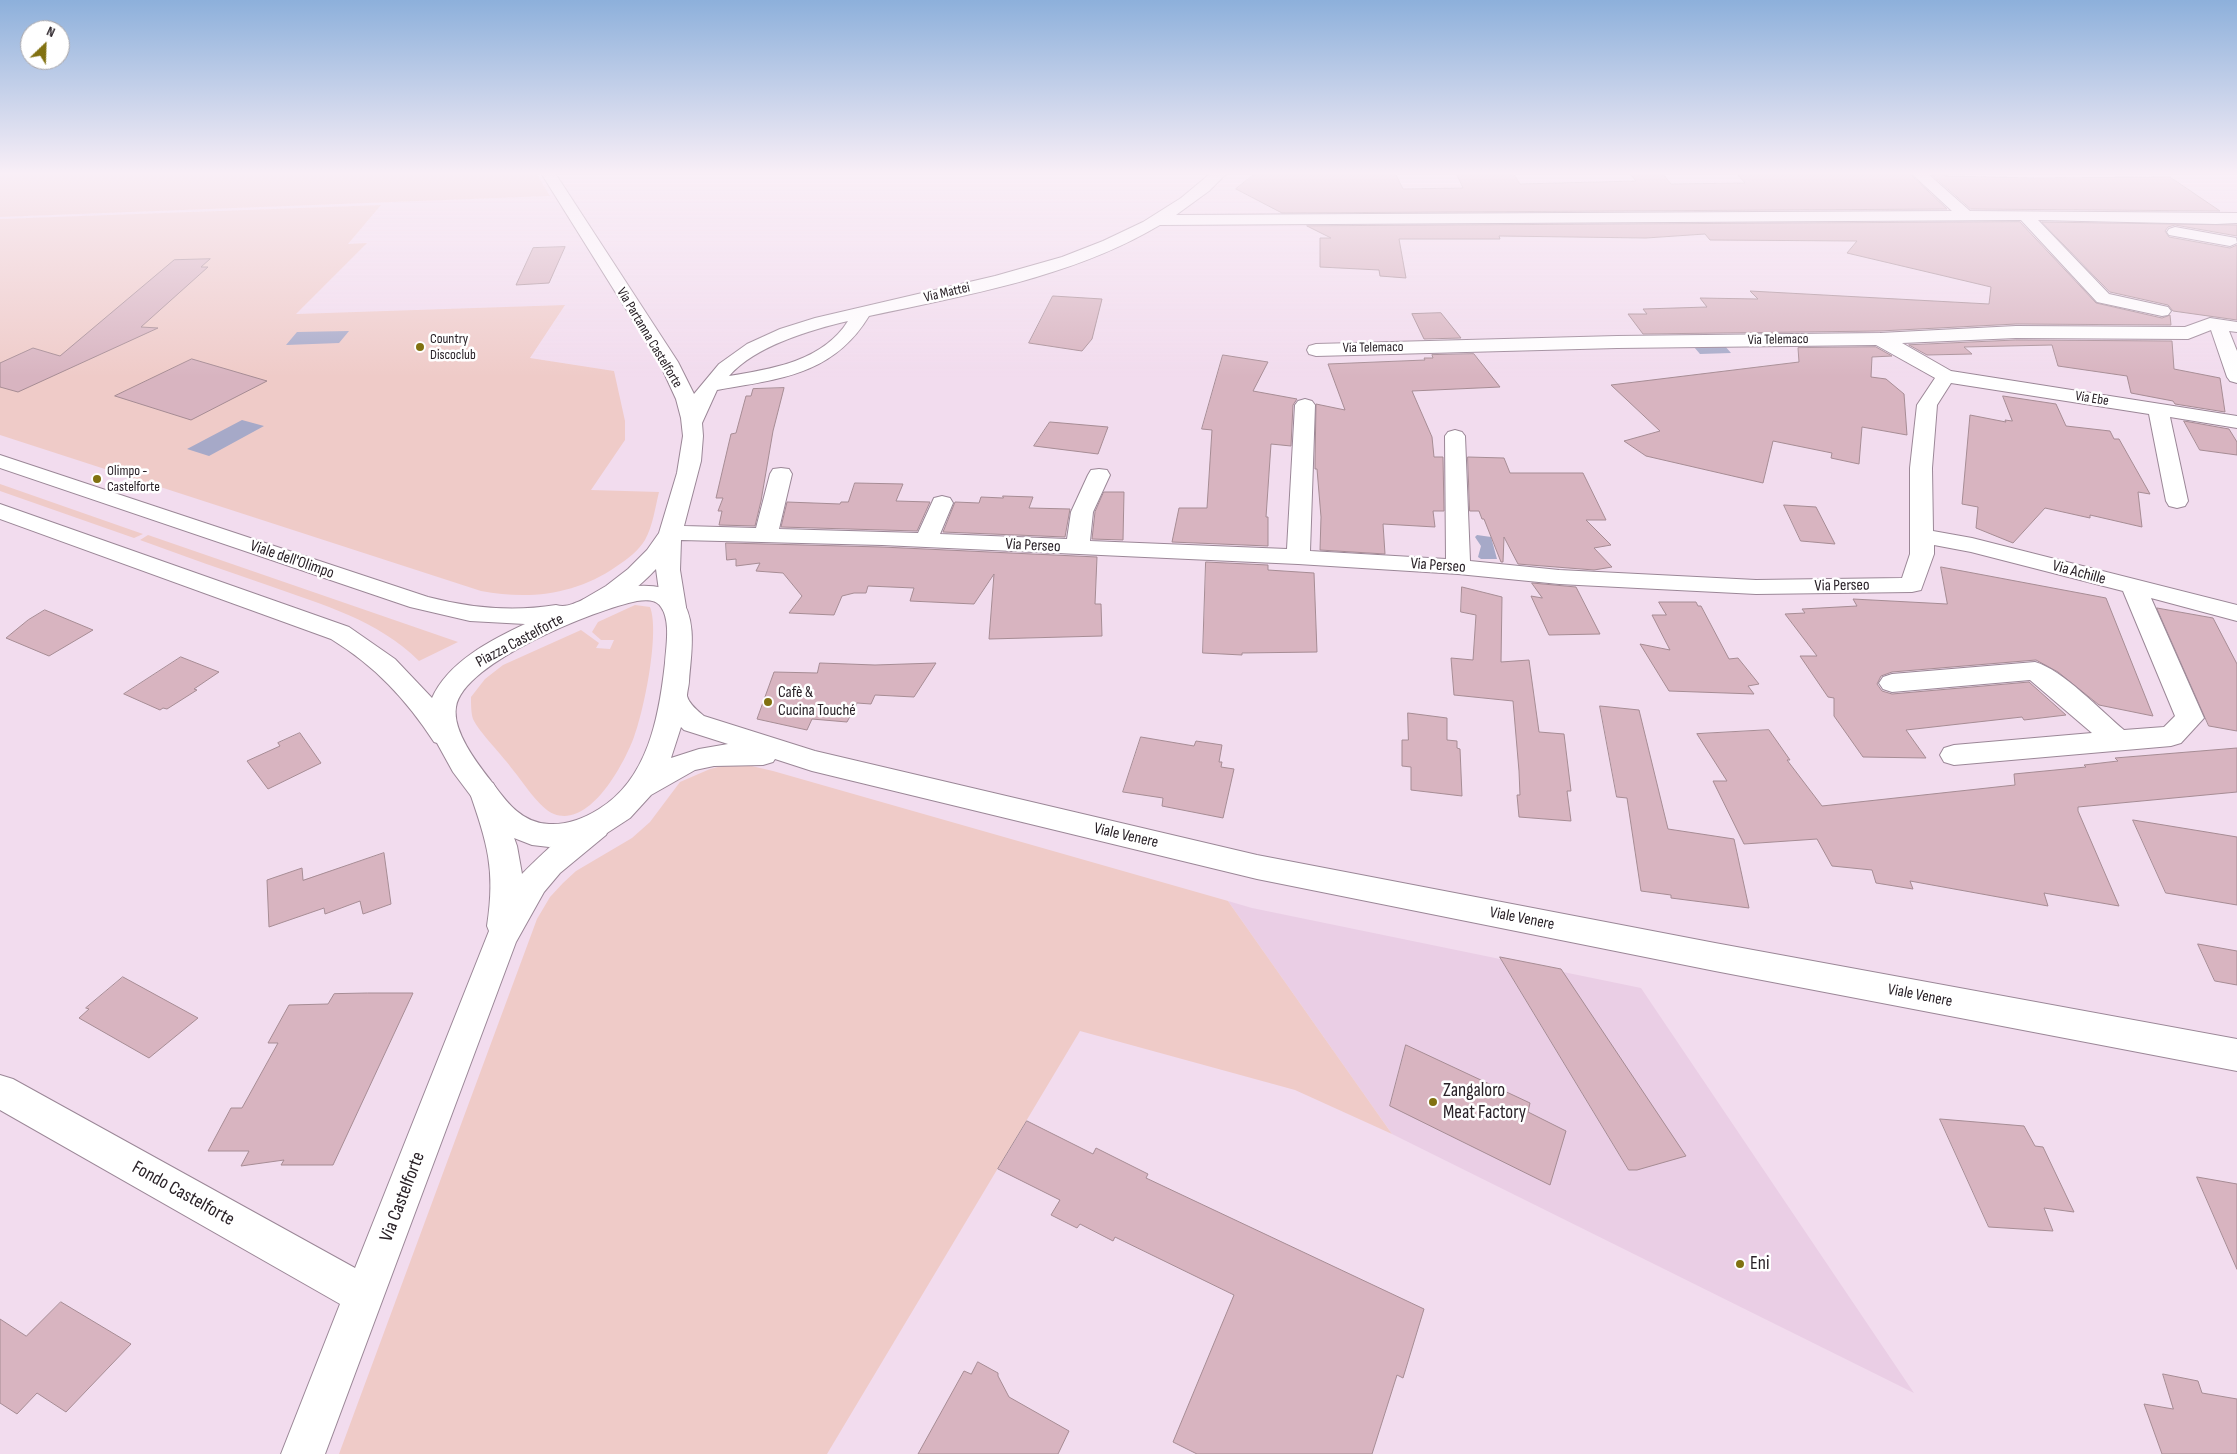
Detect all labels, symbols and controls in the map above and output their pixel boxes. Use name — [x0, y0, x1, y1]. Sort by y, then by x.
north arrow — [20, 20, 70, 70]
text: N — [44, 22, 58, 41]
street label: Via Mattei — [922, 280, 972, 306]
street label: Via Partanna Castelforte — [612, 285, 686, 391]
place label: Country Discoclub — [430, 331, 476, 364]
street label: Via Telemaco — [1747, 331, 1809, 349]
street label: Via Telemaco — [1342, 339, 1404, 357]
marker: Country Discoclub — [414, 341, 426, 353]
street label: Via Ebe — [2074, 388, 2110, 410]
place label: Olimpo - Castelforte — [107, 463, 160, 496]
marker: Olimpo - Castelforte — [91, 473, 103, 485]
street label: Via Perseo — [1005, 535, 1061, 557]
street label: Viale dell'Olimpo — [247, 537, 337, 583]
street label: Via Perseo — [1410, 554, 1466, 578]
street label: Via Achille — [2050, 557, 2108, 589]
street label: Via Perseo — [1814, 576, 1870, 596]
street label: Piazza Castelforte — [473, 610, 567, 672]
place label: Cafè & Cucina Touché — [778, 683, 856, 721]
marker: Cafè & Cucina Touché — [762, 696, 774, 708]
street label: Viale Venere — [1092, 819, 1160, 853]
street label: Viale Venere — [1488, 903, 1556, 935]
street label: Viale Venere — [1886, 980, 1954, 1012]
place label: Zangaloro Meat Factory — [1443, 1080, 1526, 1124]
marker: Zangaloro Meat Factory — [1427, 1096, 1439, 1108]
street label: Via Castelforte — [375, 1149, 431, 1245]
street label: Fondo Castelforte — [128, 1157, 238, 1231]
place label: Eni — [1750, 1253, 1769, 1275]
marker: Eni — [1734, 1258, 1746, 1270]

